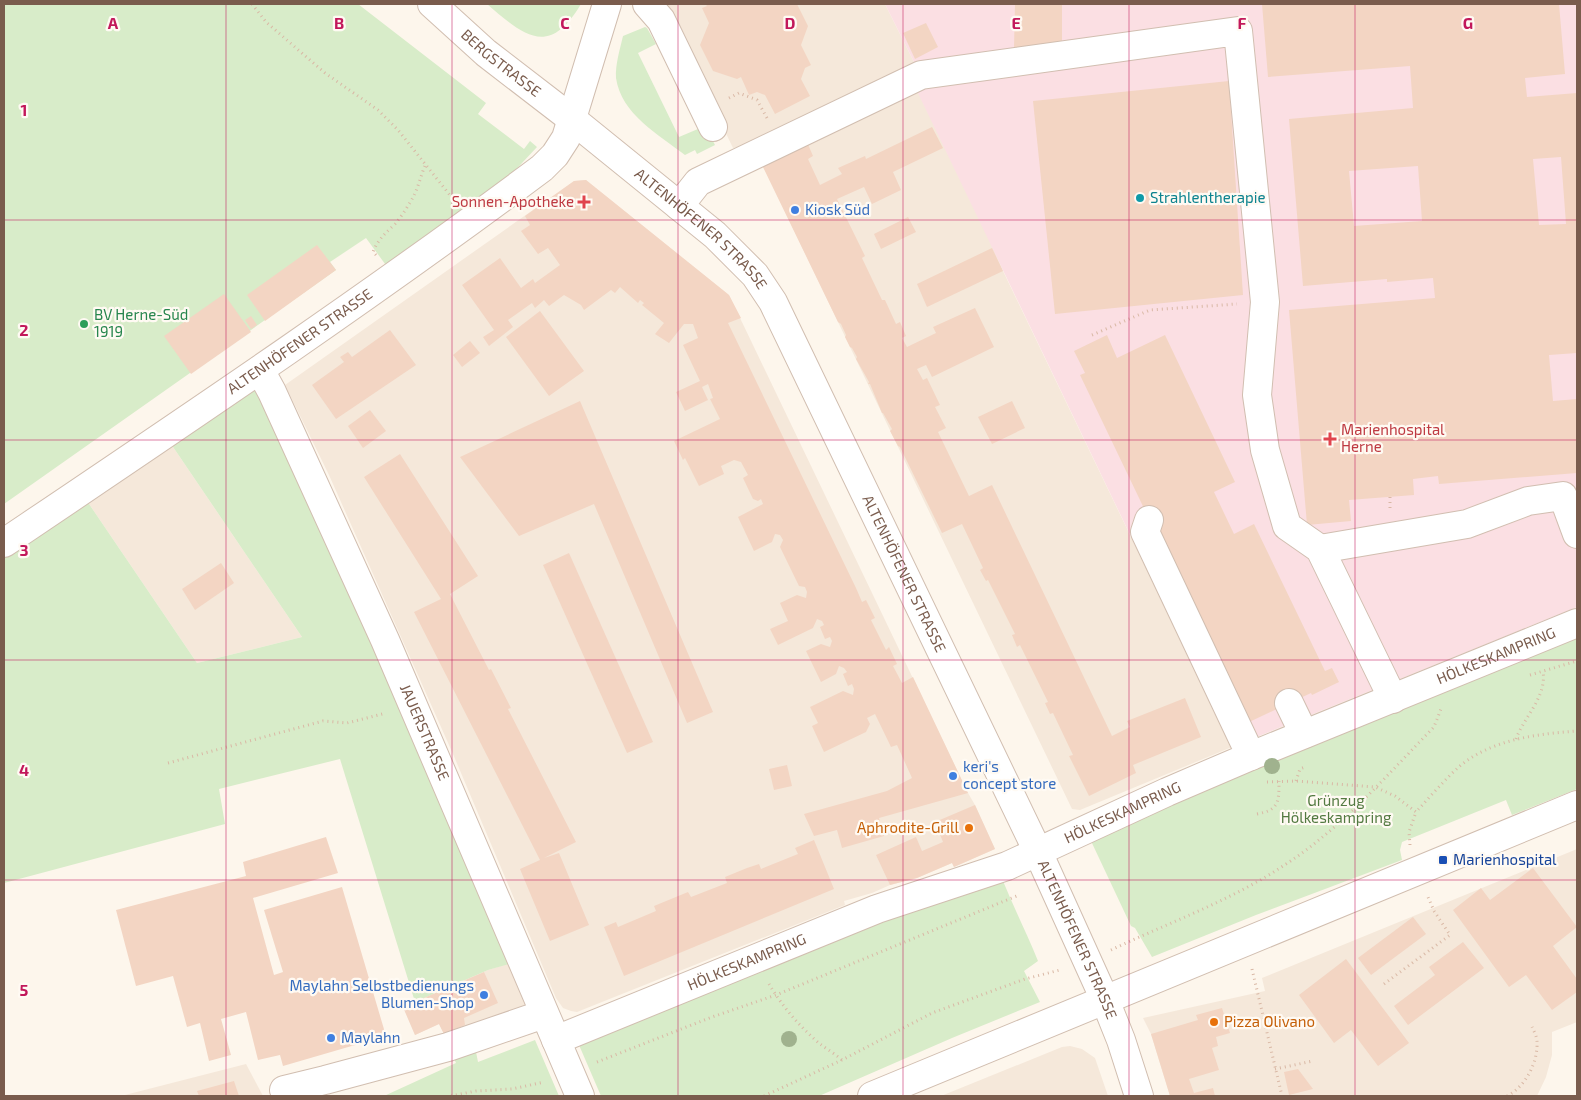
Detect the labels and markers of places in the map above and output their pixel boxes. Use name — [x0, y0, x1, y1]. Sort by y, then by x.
place label: Strahlentherapie — [1150, 188, 1265, 206]
place label: Sonnen-Apotheke — [452, 192, 574, 210]
marker: Strahlentherapie — [1134, 192, 1146, 204]
marker: Sonnen-Apotheke — [578, 196, 590, 208]
place label: Kiosk Süd — [805, 200, 870, 218]
marker: Kiosk Süd — [789, 204, 801, 216]
place label: BV Herne-Süd 1919 — [94, 305, 188, 340]
marker: BV Herne-Süd 1919 — [78, 318, 90, 330]
place label: Marienhospital Herne — [1341, 420, 1445, 455]
marker: Marienhospital Herne — [1323, 432, 1337, 446]
place label: keri's concept store — [963, 757, 1056, 792]
marker: keri's concept store — [947, 770, 959, 782]
place label: Aphrodite-Grill — [857, 818, 960, 836]
marker: Aphrodite-Grill — [963, 822, 975, 834]
place label: Marienhospital — [1453, 850, 1557, 868]
marker: Marienhospital — [1437, 854, 1449, 866]
place label: Maylahn Selbstbedienungs Blumen-Shop — [289, 976, 474, 1011]
marker: Maylahn Selbstbedienungs Blumen-Shop — [478, 989, 490, 1001]
place label: Pizza Olivano — [1224, 1012, 1315, 1030]
marker: Pizza Olivano — [1208, 1016, 1220, 1028]
place label: Maylahn — [341, 1028, 400, 1046]
marker: Maylahn — [325, 1032, 337, 1044]

